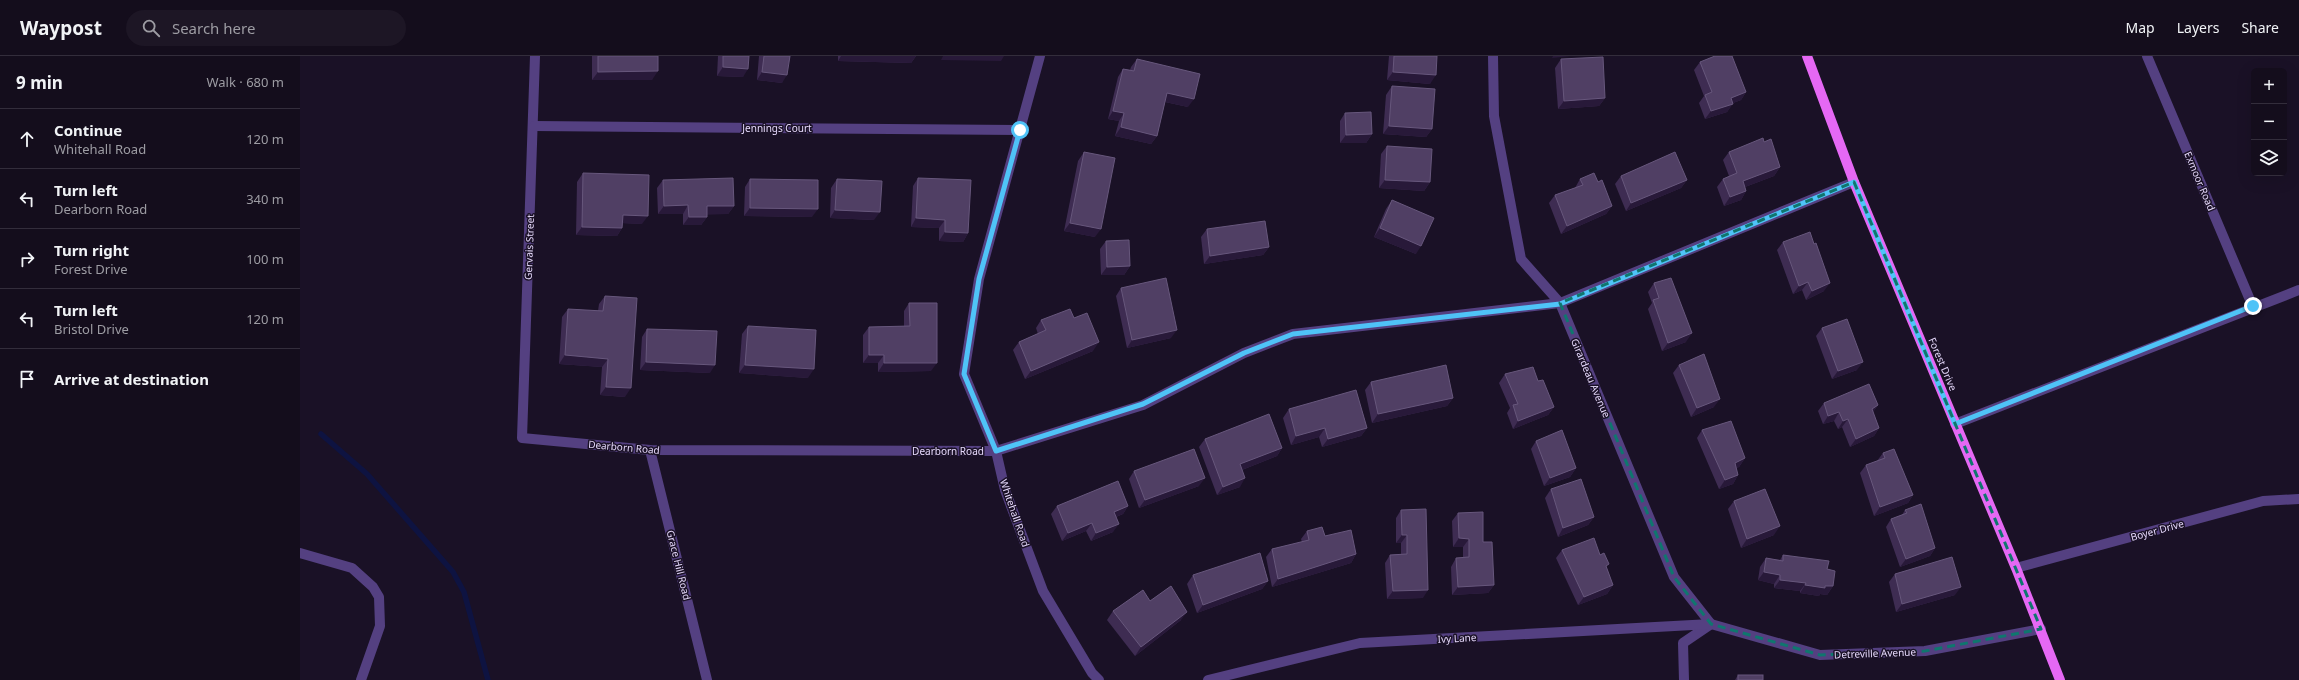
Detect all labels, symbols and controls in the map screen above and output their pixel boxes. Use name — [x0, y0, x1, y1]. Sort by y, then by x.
search box — [126, 10, 406, 46]
text: Waypost — [20, 15, 102, 41]
icon: search — [140, 17, 162, 39]
text: Search here — [172, 18, 255, 38]
text: Map — [2126, 18, 2155, 37]
text: Layers — [2177, 18, 2219, 37]
text: Share — [2241, 18, 2279, 37]
map controls — [2251, 68, 2287, 176]
button: + — [2251, 68, 2287, 104]
text: 9 min — [16, 71, 63, 94]
text: Walk · 680 m — [206, 73, 284, 91]
button: − — [2251, 104, 2287, 140]
text: Continue — [54, 120, 122, 140]
street label: Jennings Court — [741, 121, 812, 135]
route start — [1011, 121, 1029, 139]
icon: ahead — [16, 128, 38, 150]
text: 120 m — [246, 130, 284, 148]
text: Whitehall Road — [54, 140, 146, 158]
button: layers — [2251, 140, 2287, 176]
street label: Exmoor Road — [2181, 149, 2219, 213]
text: Turn left — [54, 180, 118, 200]
icon: left — [16, 188, 38, 210]
text: 340 m — [246, 190, 284, 208]
text: Dearborn Road — [54, 200, 147, 218]
street label: Gervais Street — [521, 214, 537, 280]
text: Turn right — [54, 240, 129, 260]
icon: right — [16, 248, 38, 270]
text: 100 m — [246, 250, 284, 268]
text: Forest Drive — [54, 260, 128, 278]
route end — [2244, 297, 2262, 315]
text: Turn left — [54, 300, 118, 320]
icon: left — [16, 308, 38, 330]
text: 120 m — [246, 310, 284, 328]
text: Bristol Drive — [54, 320, 129, 338]
street label: Forest Drive — [1926, 335, 1961, 393]
street label: Girardeau Avenue — [1568, 336, 1614, 420]
icon: arrive — [16, 368, 38, 390]
text: Arrive at destination — [54, 369, 209, 389]
street label: Dearborn Road — [588, 437, 660, 457]
street label: Dearborn Road — [912, 444, 984, 458]
street label: Whitehall Road — [997, 477, 1033, 549]
street label: Boyer Drive — [2129, 516, 2185, 544]
street label: Grace Hill Road — [664, 529, 694, 601]
street label: Ivy Lane — [1437, 630, 1477, 646]
street label: Detreville Avenue — [1834, 645, 1917, 661]

